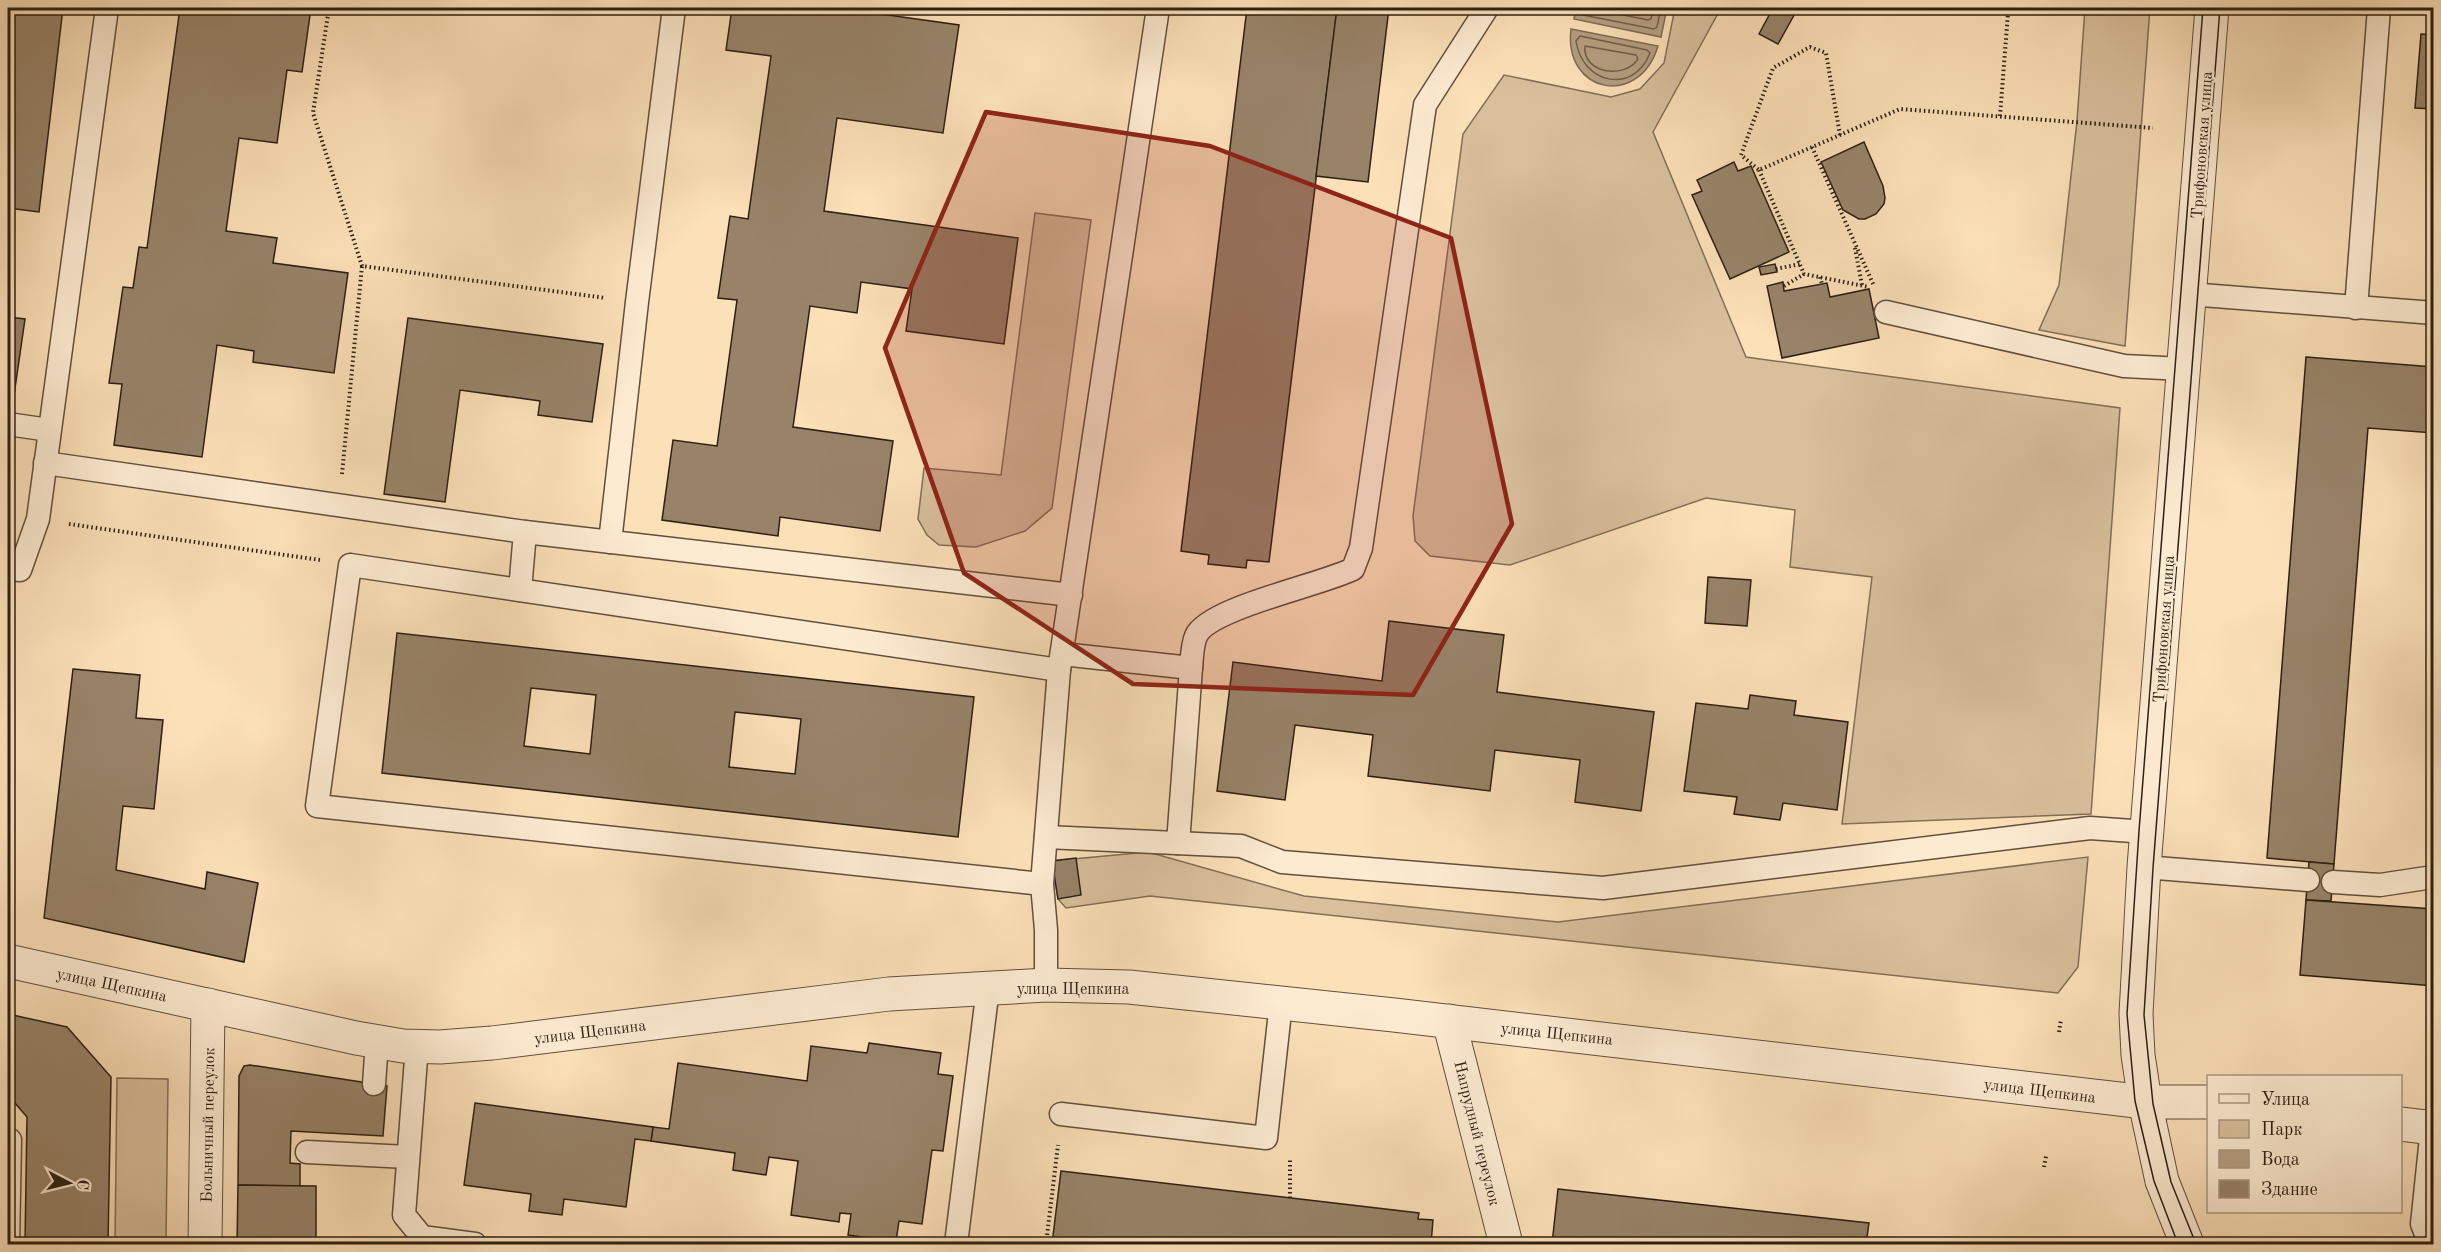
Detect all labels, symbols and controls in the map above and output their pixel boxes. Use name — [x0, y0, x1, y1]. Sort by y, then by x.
street label: Трифоновская улица — [2190, 71, 2216, 219]
street label: Трифоновская улица — [2152, 555, 2178, 703]
street label: улица Щепкина — [55, 966, 168, 1006]
street label: улица Щепкина — [1017, 982, 1129, 998]
street label: улица Щепкина — [533, 1018, 647, 1048]
street label: улица Щепкина — [1500, 1021, 1614, 1049]
street label: Больничный переулок — [200, 1047, 218, 1203]
street label: Напрудный переулок — [1450, 1059, 1502, 1208]
legend — [2207, 1075, 2402, 1213]
street label: улица Щепкина — [1983, 1077, 2097, 1107]
text: Улица — [2261, 1091, 2310, 1109]
text: Парк — [2261, 1121, 2302, 1139]
text: Вода — [2261, 1151, 2300, 1169]
north arrow — [39, 1153, 99, 1213]
text: С — [73, 1178, 90, 1191]
text: Здание — [2261, 1181, 2318, 1199]

